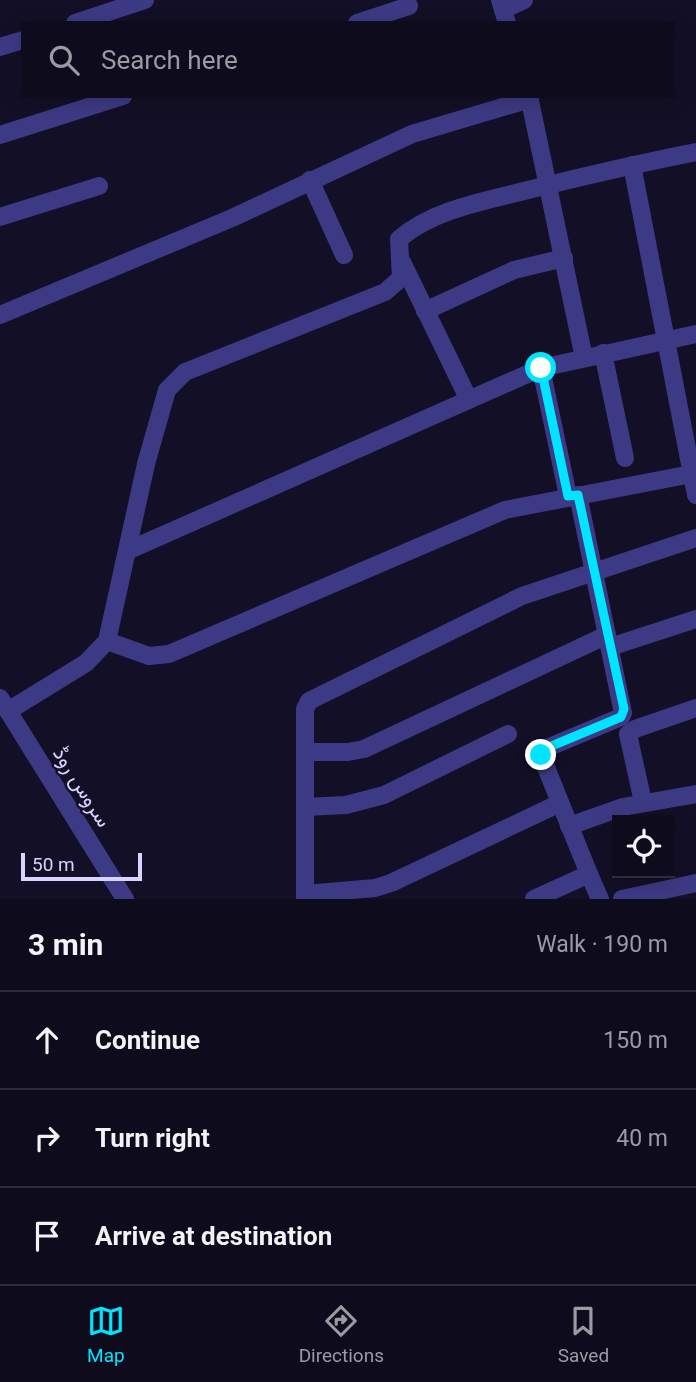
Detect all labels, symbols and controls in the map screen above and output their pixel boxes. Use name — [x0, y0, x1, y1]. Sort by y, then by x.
search box — [21, 21, 675, 98]
icon: search — [45, 41, 83, 79]
text: Search here — [101, 45, 238, 75]
route start — [525, 352, 556, 383]
route end — [525, 739, 556, 770]
street label: سروس روڈ — [47, 742, 116, 832]
map controls — [612, 815, 675, 878]
button: locate — [612, 815, 675, 878]
scale bar — [21, 850, 142, 882]
text: 50 m — [32, 853, 75, 876]
text: 3 min — [28, 927, 103, 962]
text: Walk · 190 m — [536, 931, 668, 958]
icon: ahead — [28, 1021, 66, 1059]
text: Continue — [95, 1025, 200, 1055]
text: 150 m — [603, 1027, 668, 1054]
icon: right — [28, 1119, 66, 1157]
text: Turn right — [95, 1123, 210, 1153]
text: 40 m — [616, 1125, 668, 1152]
icon: arrive — [28, 1217, 66, 1255]
text: Arrive at destination — [95, 1221, 332, 1251]
tab: Map — [87, 1302, 125, 1367]
tab: Directions — [299, 1302, 384, 1367]
tab: Saved — [558, 1302, 609, 1367]

